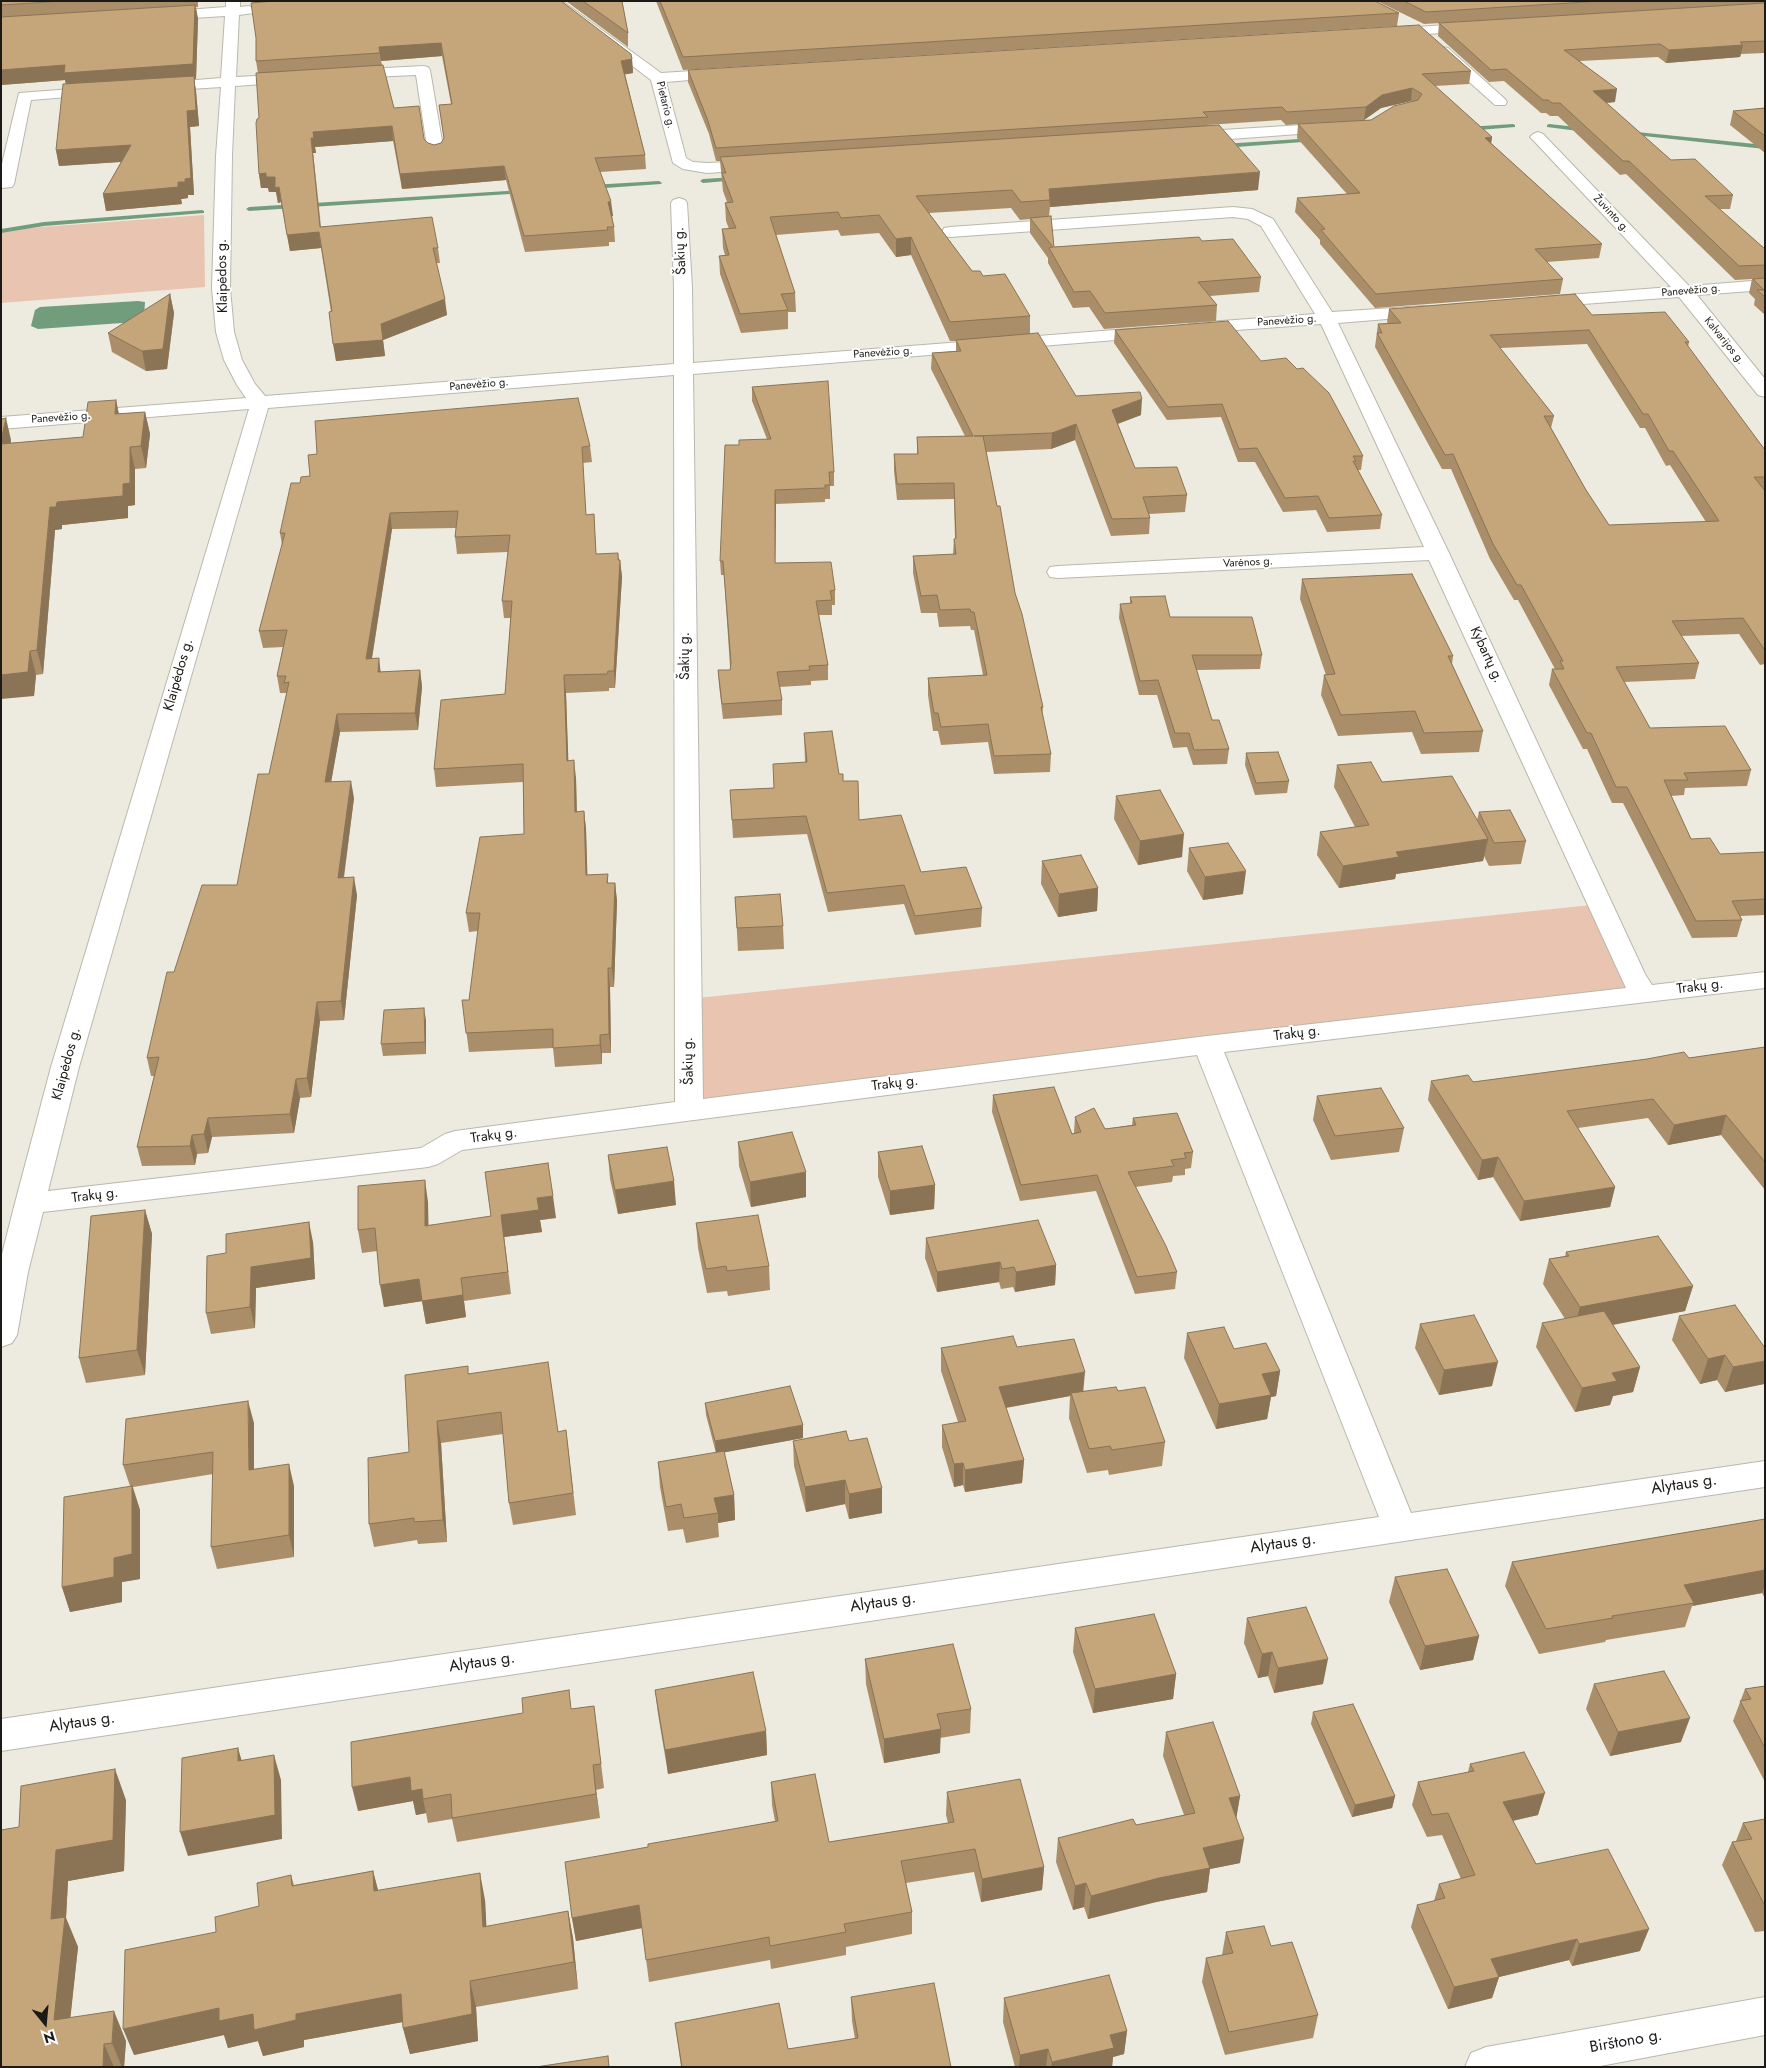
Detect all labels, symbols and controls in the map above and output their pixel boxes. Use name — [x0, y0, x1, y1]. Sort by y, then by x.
street label: Pietario g. — [653, 80, 677, 130]
street label: Žuvinto g. — [1590, 192, 1632, 236]
street label: Šakių g. — [671, 227, 691, 275]
street label: Klaipėdos g. — [214, 239, 232, 313]
street label: Panevėžio g. — [1661, 282, 1721, 300]
street label: Panevėžio g. — [1257, 312, 1317, 330]
street label: Kalvarijos g. — [1701, 315, 1747, 367]
street label: Panevėžio g. — [853, 344, 913, 362]
street label: Panevėžio g. — [449, 376, 509, 394]
street label: Panevėžio g. — [31, 409, 91, 427]
street label: Varėnos g. — [1223, 555, 1273, 571]
street label: Kybartų g. — [1466, 624, 1506, 686]
street label: Šakių g. — [678, 632, 694, 680]
street label: Klaipėdos g. — [161, 637, 197, 713]
street label: Trakų g. — [1676, 976, 1724, 998]
street label: Trakų g. — [1273, 1023, 1321, 1045]
street label: Klaipėdos g. — [49, 1026, 85, 1102]
street label: Šakių g. — [680, 1037, 698, 1085]
street label: Trakų g. — [871, 1073, 919, 1095]
street label: Trakų g. — [470, 1124, 518, 1148]
street label: Trakų g. — [71, 1185, 119, 1207]
street label: Alytaus g. — [1650, 1471, 1718, 1499]
street label: Alytaus g. — [1249, 1530, 1317, 1558]
street label: Alytaus g. — [849, 1589, 917, 1617]
street label: Alytaus g. — [448, 1649, 516, 1677]
street label: Alytaus g. — [48, 1709, 116, 1737]
north arrow — [20, 1998, 70, 2048]
text: N — [41, 2026, 58, 2049]
street label: Birštono g. — [1588, 2026, 1664, 2058]

